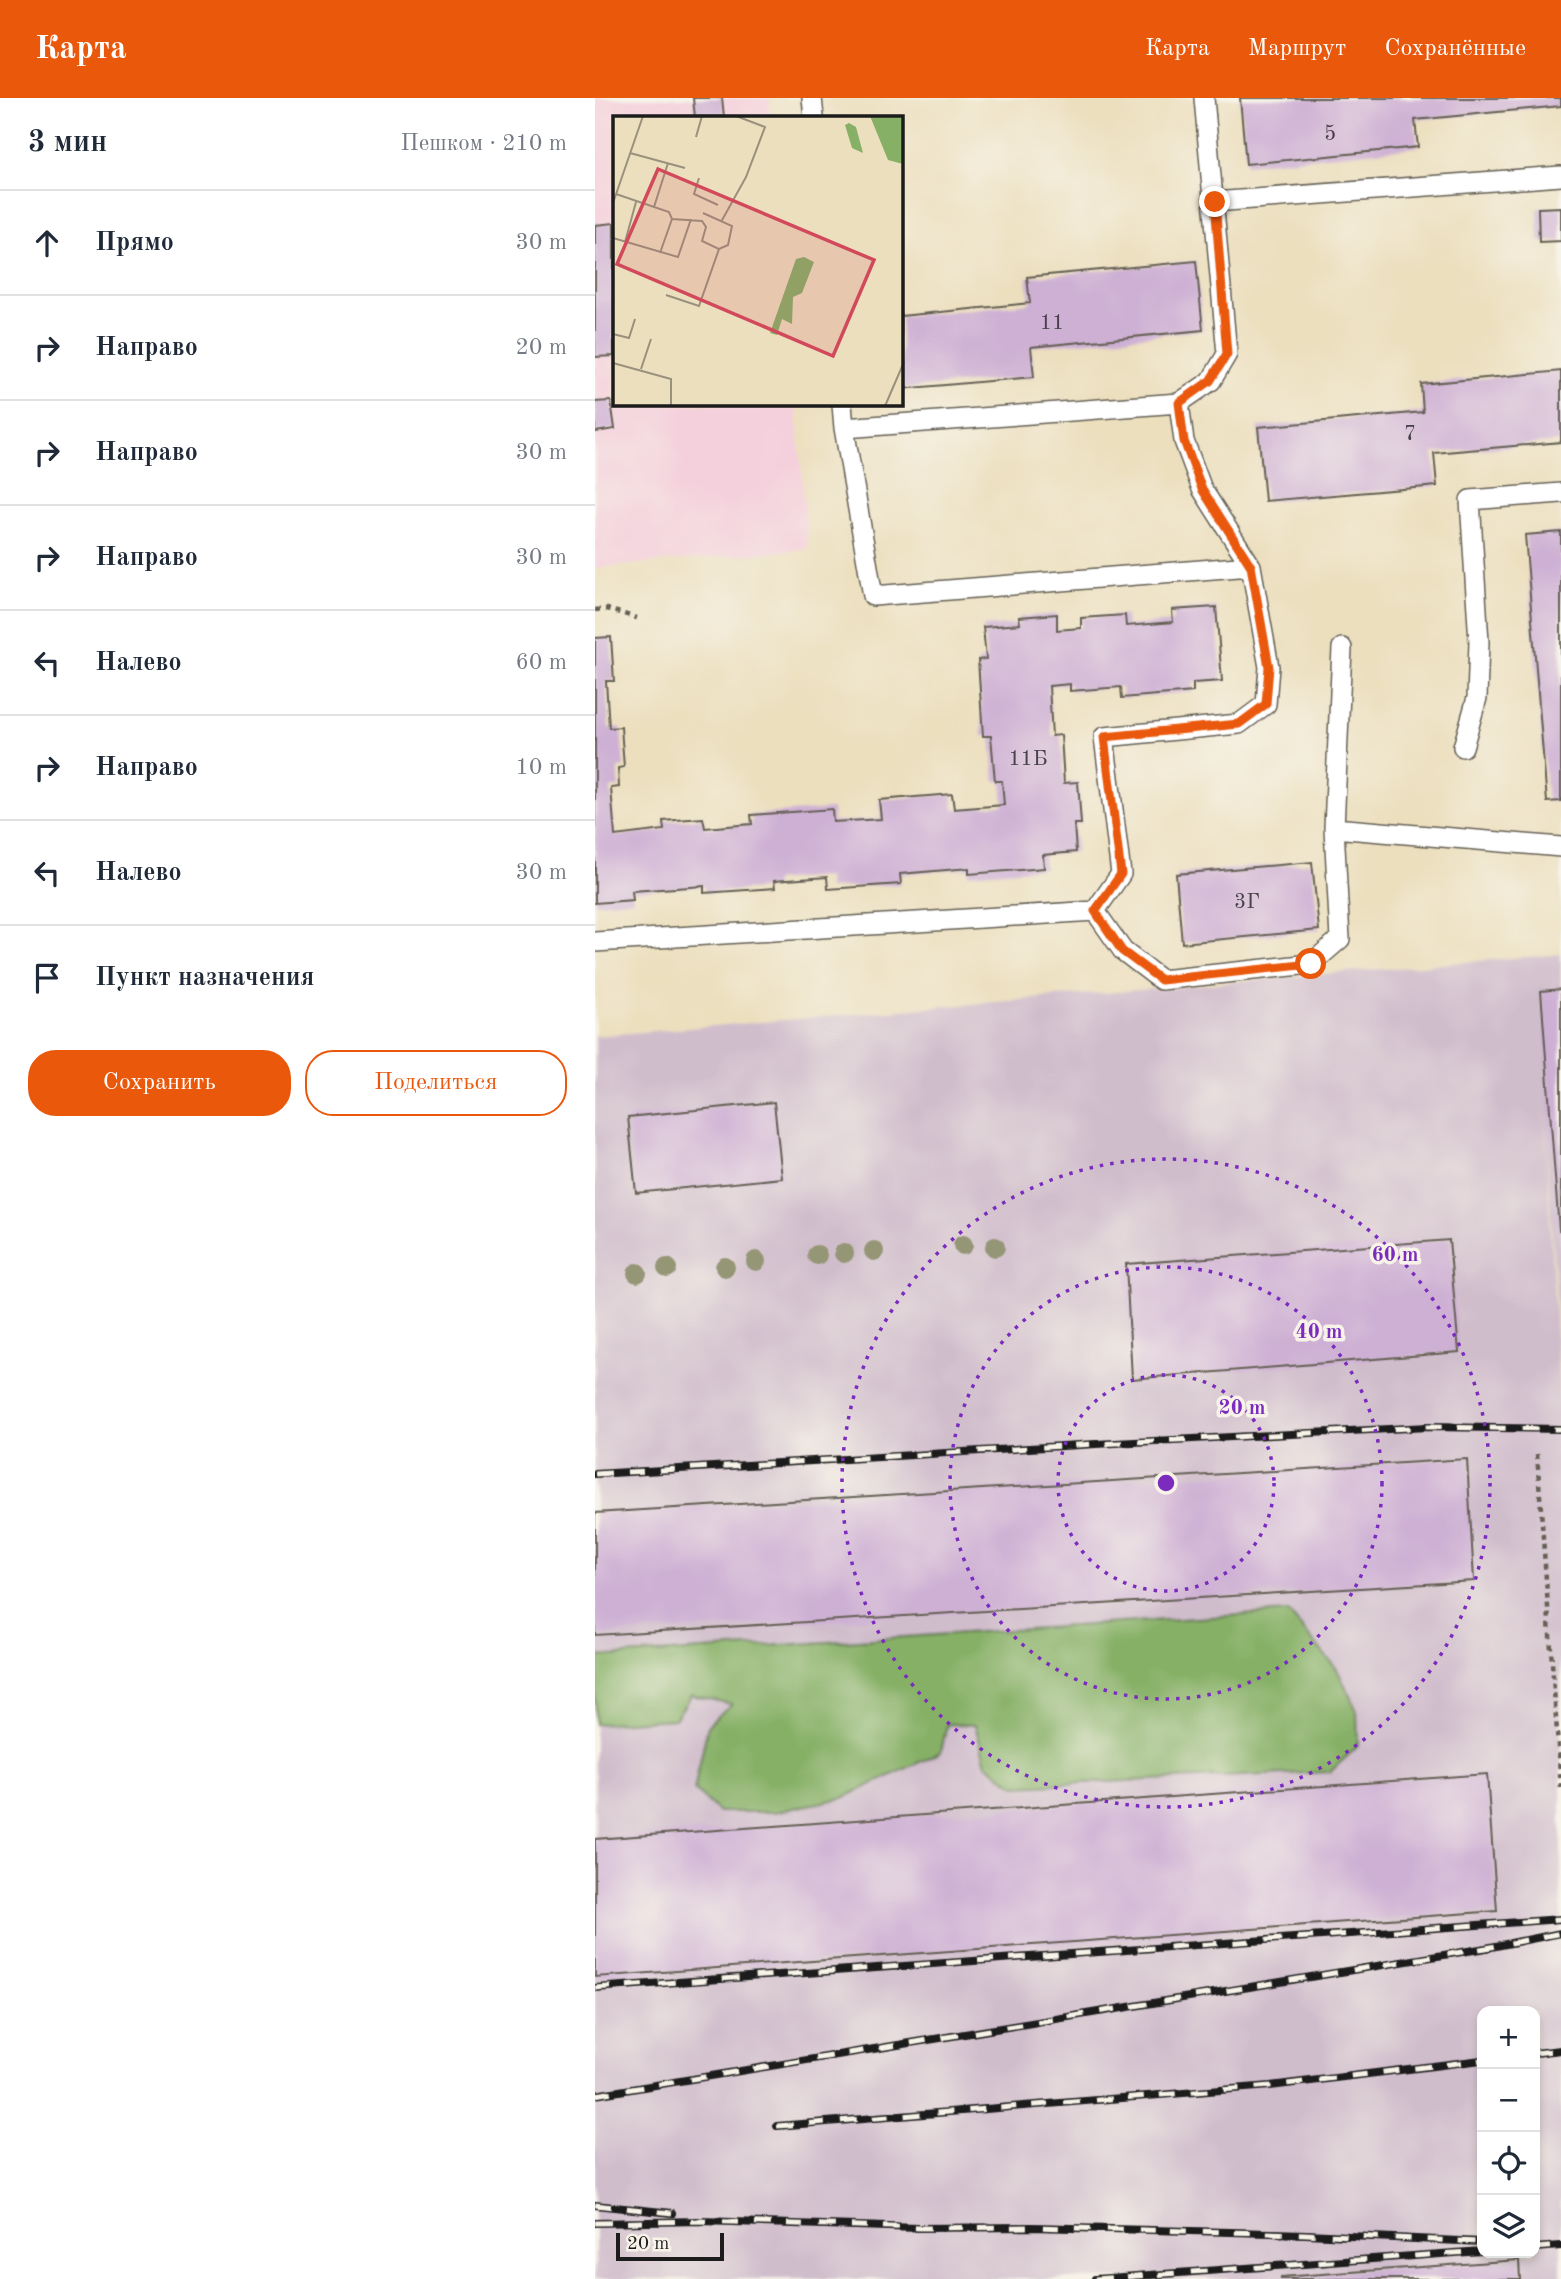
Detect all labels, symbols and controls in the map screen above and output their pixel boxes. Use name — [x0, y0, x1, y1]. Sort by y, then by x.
text: Карта — [35, 33, 127, 66]
text: Карта — [1145, 37, 1210, 61]
text: Маршрут — [1248, 37, 1346, 61]
text: Сохранённые — [1384, 37, 1526, 61]
inset map — [613, 116, 903, 406]
house number: 5 — [1324, 124, 1336, 145]
text: 3 мин — [28, 128, 107, 158]
text: Пешком · 210 m — [401, 132, 567, 155]
route end — [1199, 186, 1230, 217]
icon: ahead — [28, 224, 66, 262]
text: Прямо — [95, 230, 174, 256]
text: 30 m — [516, 231, 567, 254]
house number: 11 — [1040, 313, 1064, 334]
icon: right — [28, 329, 66, 367]
text: Направо — [95, 335, 198, 361]
text: 20 m — [516, 336, 567, 359]
house number: 7 — [1404, 424, 1416, 445]
icon: right — [28, 434, 66, 472]
text: Направо — [95, 440, 198, 466]
text: 30 m — [516, 441, 567, 464]
icon: right — [28, 539, 66, 577]
text: Направо — [95, 545, 198, 571]
text: 30 m — [516, 546, 567, 569]
icon: left — [28, 644, 66, 682]
text: Налево — [95, 650, 182, 676]
text: 60 m — [516, 651, 567, 674]
icon: right — [28, 749, 66, 787]
house number: 11Б — [1008, 749, 1048, 770]
text: Направо — [95, 755, 198, 781]
text: 10 m — [516, 756, 567, 779]
icon: left — [28, 854, 66, 892]
text: Налево — [95, 860, 182, 886]
text: 30 m — [516, 861, 567, 884]
house number: 3Г — [1234, 892, 1260, 913]
route start — [1295, 948, 1326, 979]
icon: arrive — [28, 959, 66, 997]
text: Пункт назначения — [95, 965, 314, 991]
button: Сохранить — [28, 1050, 291, 1116]
button: Поделиться — [305, 1050, 567, 1116]
text: 60 m — [1371, 1245, 1419, 1266]
text: 40 m — [1295, 1322, 1343, 1343]
text: 20 m — [1218, 1398, 1266, 1419]
centre of rings — [1154, 1471, 1178, 1495]
map controls — [1477, 2006, 1540, 2258]
button: + — [1477, 2006, 1540, 2069]
button: − — [1477, 2069, 1540, 2132]
button: locate — [1477, 2132, 1540, 2195]
button: layers — [1477, 2195, 1540, 2258]
scale bar — [616, 2230, 725, 2262]
text: 20 m — [627, 2235, 669, 2254]

